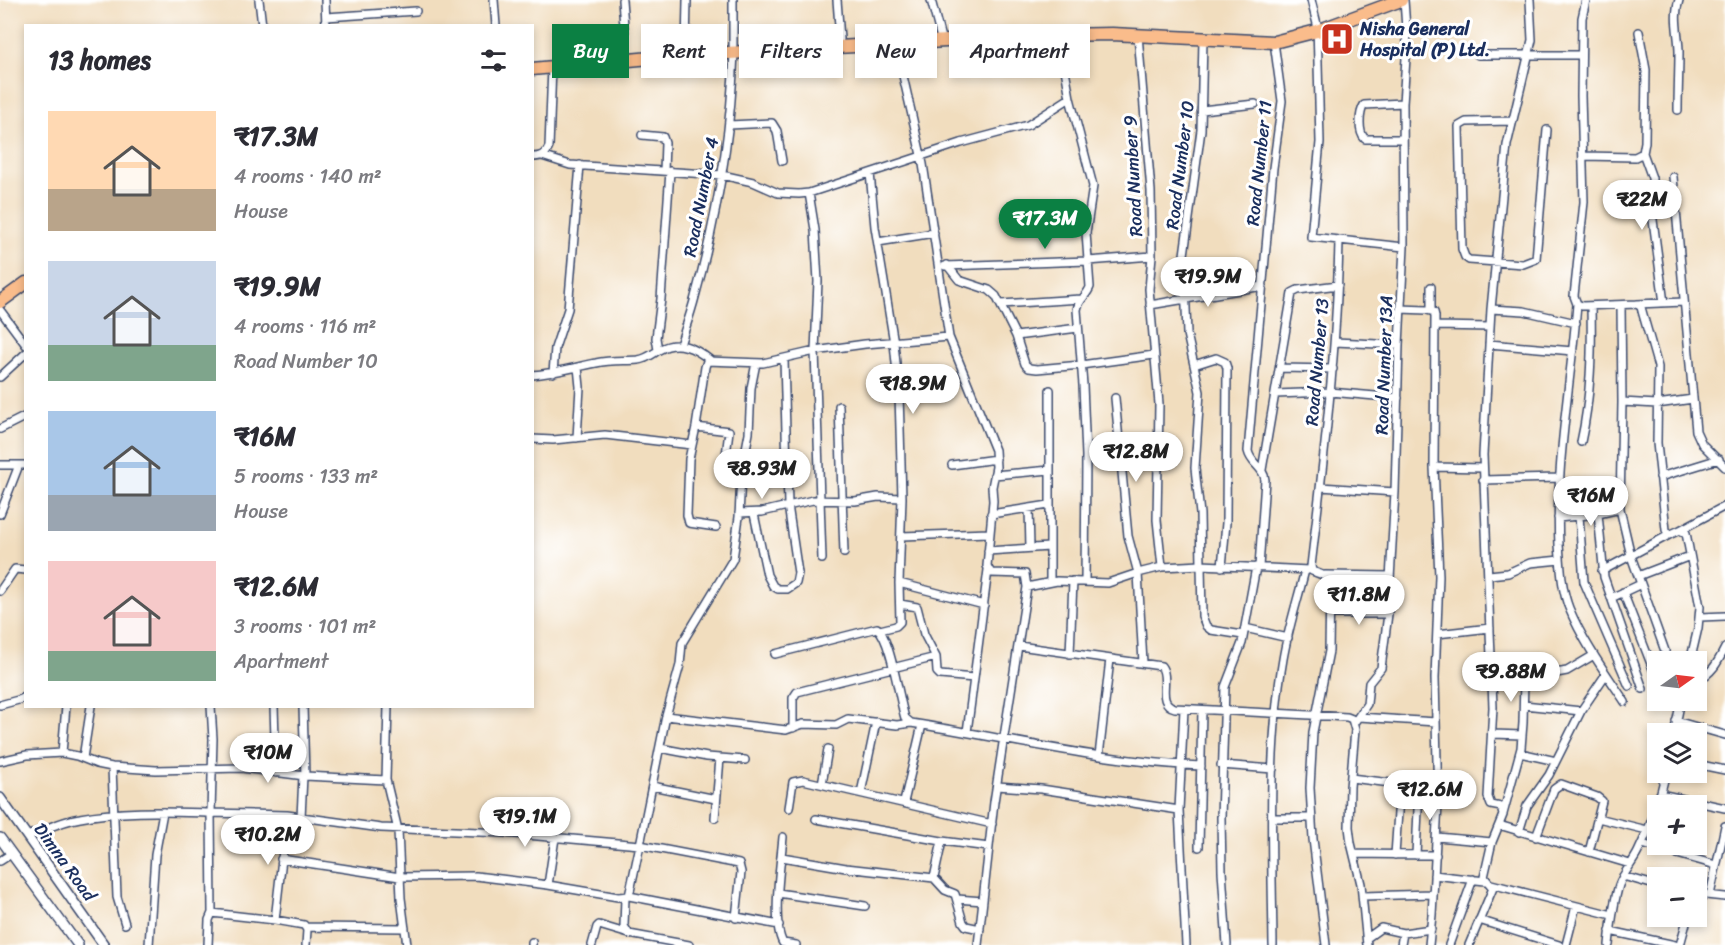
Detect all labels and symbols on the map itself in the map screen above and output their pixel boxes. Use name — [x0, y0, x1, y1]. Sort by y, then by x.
place label: Nisha General Hospital (P) Ltd. — [1359, 13, 1490, 66]
hospital icon: Nisha General Hospital (P) Ltd. — [1319, 21, 1355, 57]
street label: Road Number 10 — [1156, 99, 1204, 231]
street label: Road Number 11 — [1237, 99, 1282, 227]
street label: Road Number 9 — [1114, 115, 1152, 237]
street label: Road Number 4 — [674, 134, 728, 260]
pin: ₹22M — [1606, 180, 1678, 231]
pin: ₹17.3M — [996, 199, 1094, 250]
pin: ₹19.9M — [1159, 257, 1257, 308]
street label: Road Number 13A — [1366, 295, 1402, 435]
street label: Road Number 13 — [1295, 297, 1339, 427]
pin: ₹18.9M — [864, 364, 962, 415]
pin: ₹12.8M — [1087, 432, 1185, 483]
pin: ₹8.93M — [713, 449, 811, 500]
pin: ₹16M — [1555, 476, 1627, 527]
pin: ₹11.8M — [1310, 575, 1408, 626]
north arrow — [1647, 651, 1707, 711]
pin: ₹9.88M — [1462, 652, 1560, 703]
pin: ₹10M — [232, 733, 304, 784]
pin: ₹12.6M — [1381, 770, 1479, 821]
pin: ₹19.1M — [476, 797, 574, 848]
pin: ₹10.2M — [219, 815, 317, 866]
street label: Dimna Road — [25, 816, 106, 910]

